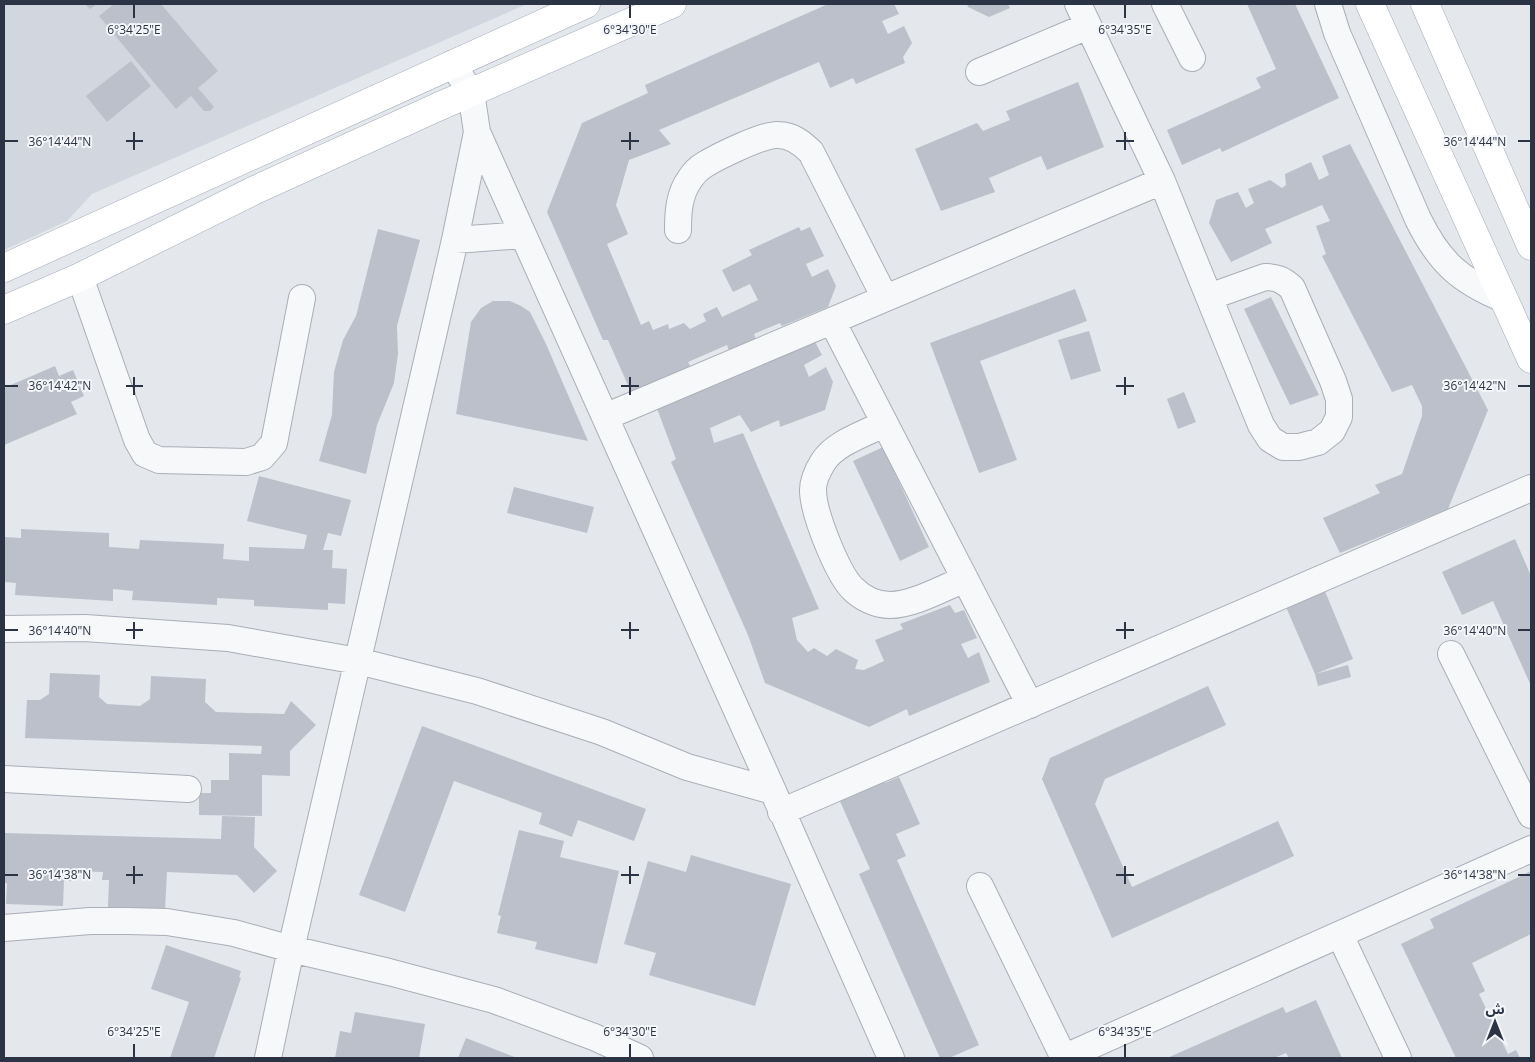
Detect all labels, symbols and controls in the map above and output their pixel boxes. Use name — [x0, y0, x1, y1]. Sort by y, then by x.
text: 6°34'25"E — [107, 21, 161, 38]
text: 6°34'30"E — [603, 21, 657, 38]
text: 6°34'35"E — [1098, 21, 1152, 38]
text: 36°14'44"N — [29, 133, 91, 150]
text: 36°14'44"N — [1444, 133, 1506, 150]
text: 36°14'42"N — [29, 377, 91, 394]
text: 36°14'42"N — [1444, 377, 1506, 394]
text: 36°14'40"N — [29, 622, 91, 639]
text: 36°14'40"N — [1444, 622, 1506, 639]
text: 36°14'38"N — [29, 866, 91, 883]
text: 36°14'38"N — [1444, 866, 1506, 883]
north arrow — [1470, 997, 1520, 1047]
text: ش — [1485, 999, 1505, 1018]
text: 6°34'25"E — [107, 1023, 161, 1040]
text: 6°34'30"E — [603, 1023, 657, 1040]
text: 6°34'35"E — [1098, 1023, 1152, 1040]

